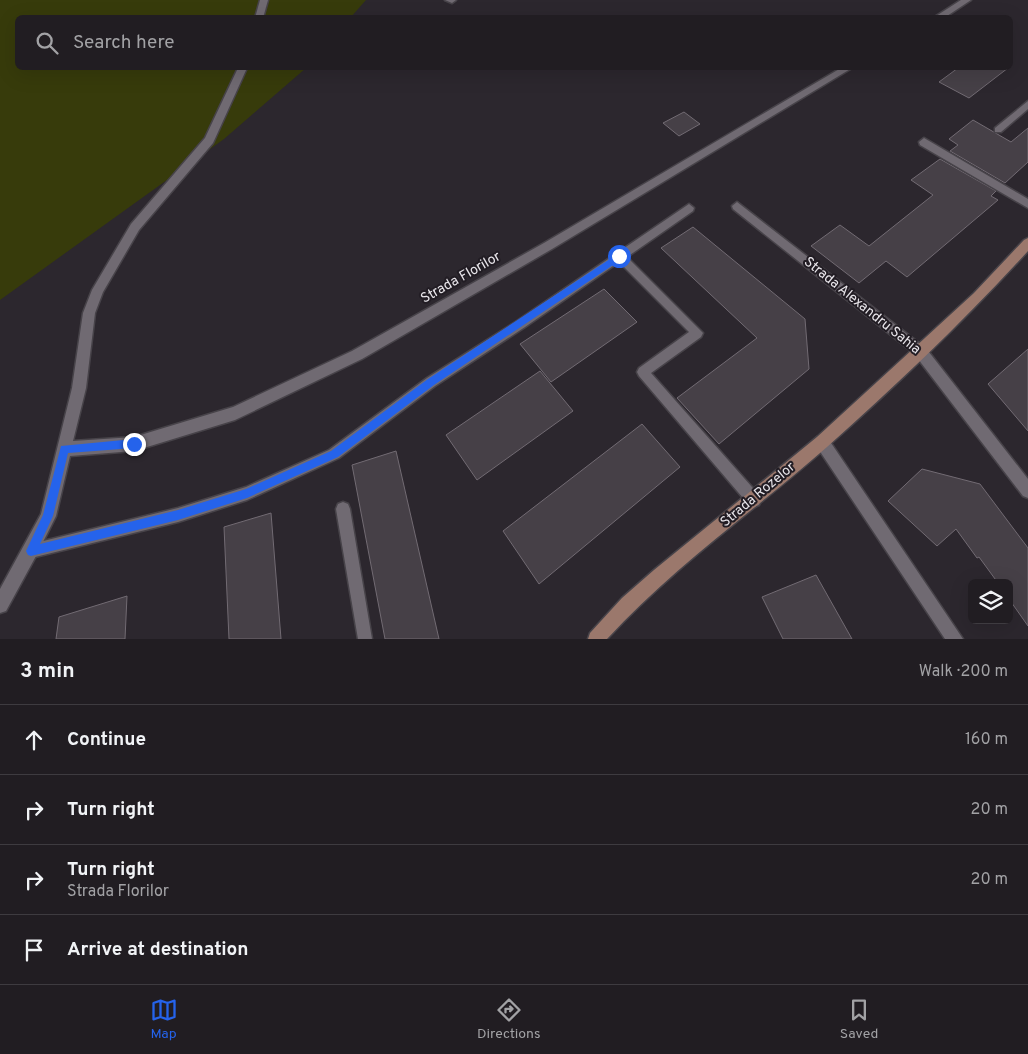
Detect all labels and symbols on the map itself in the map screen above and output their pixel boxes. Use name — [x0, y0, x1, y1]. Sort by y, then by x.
route start — [608, 245, 631, 268]
street label: Strada Florilor — [418, 248, 504, 308]
street label: Strada Alexandru Sahia — [800, 254, 924, 358]
route end — [123, 433, 146, 456]
street label: Strada Rozelor — [717, 459, 799, 531]

